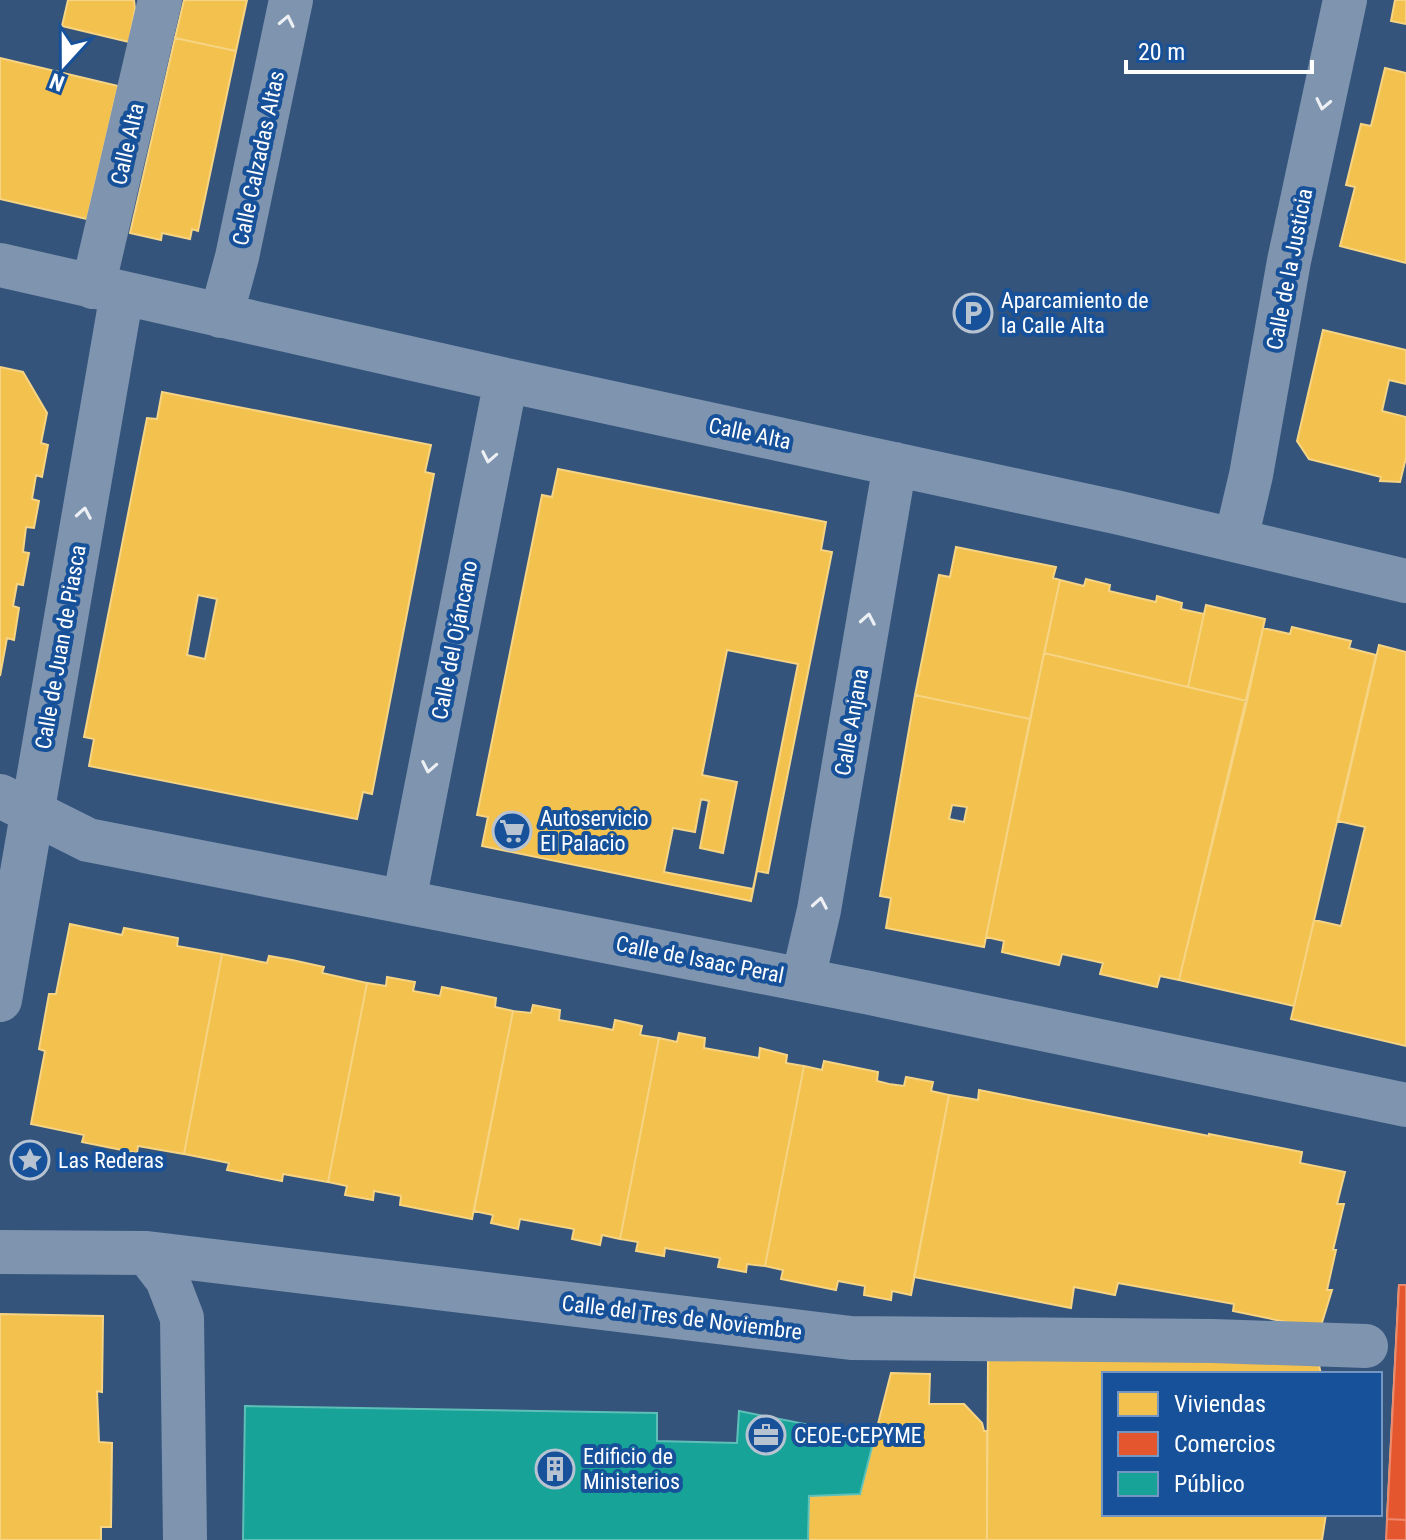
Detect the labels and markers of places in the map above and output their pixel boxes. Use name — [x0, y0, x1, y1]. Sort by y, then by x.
place label: Aparcamiento de la Calle Alta — [1001, 288, 1148, 338]
parking icon: Aparcamiento de la Calle Alta — [952, 292, 994, 334]
place label: Autoservicio El Palacio — [540, 806, 649, 856]
supermarket icon: Autoservicio El Palacio — [491, 810, 533, 852]
place icon: Las Rederas — [9, 1139, 51, 1181]
place label: Las Rederas — [58, 1148, 164, 1173]
office icon: CEOE-CEPYME — [745, 1414, 787, 1456]
place label: CEOE-CEPYME — [794, 1423, 922, 1448]
place label: Edificio de Ministerios — [583, 1444, 680, 1494]
building icon: Edificio de Ministerios — [534, 1448, 576, 1490]

